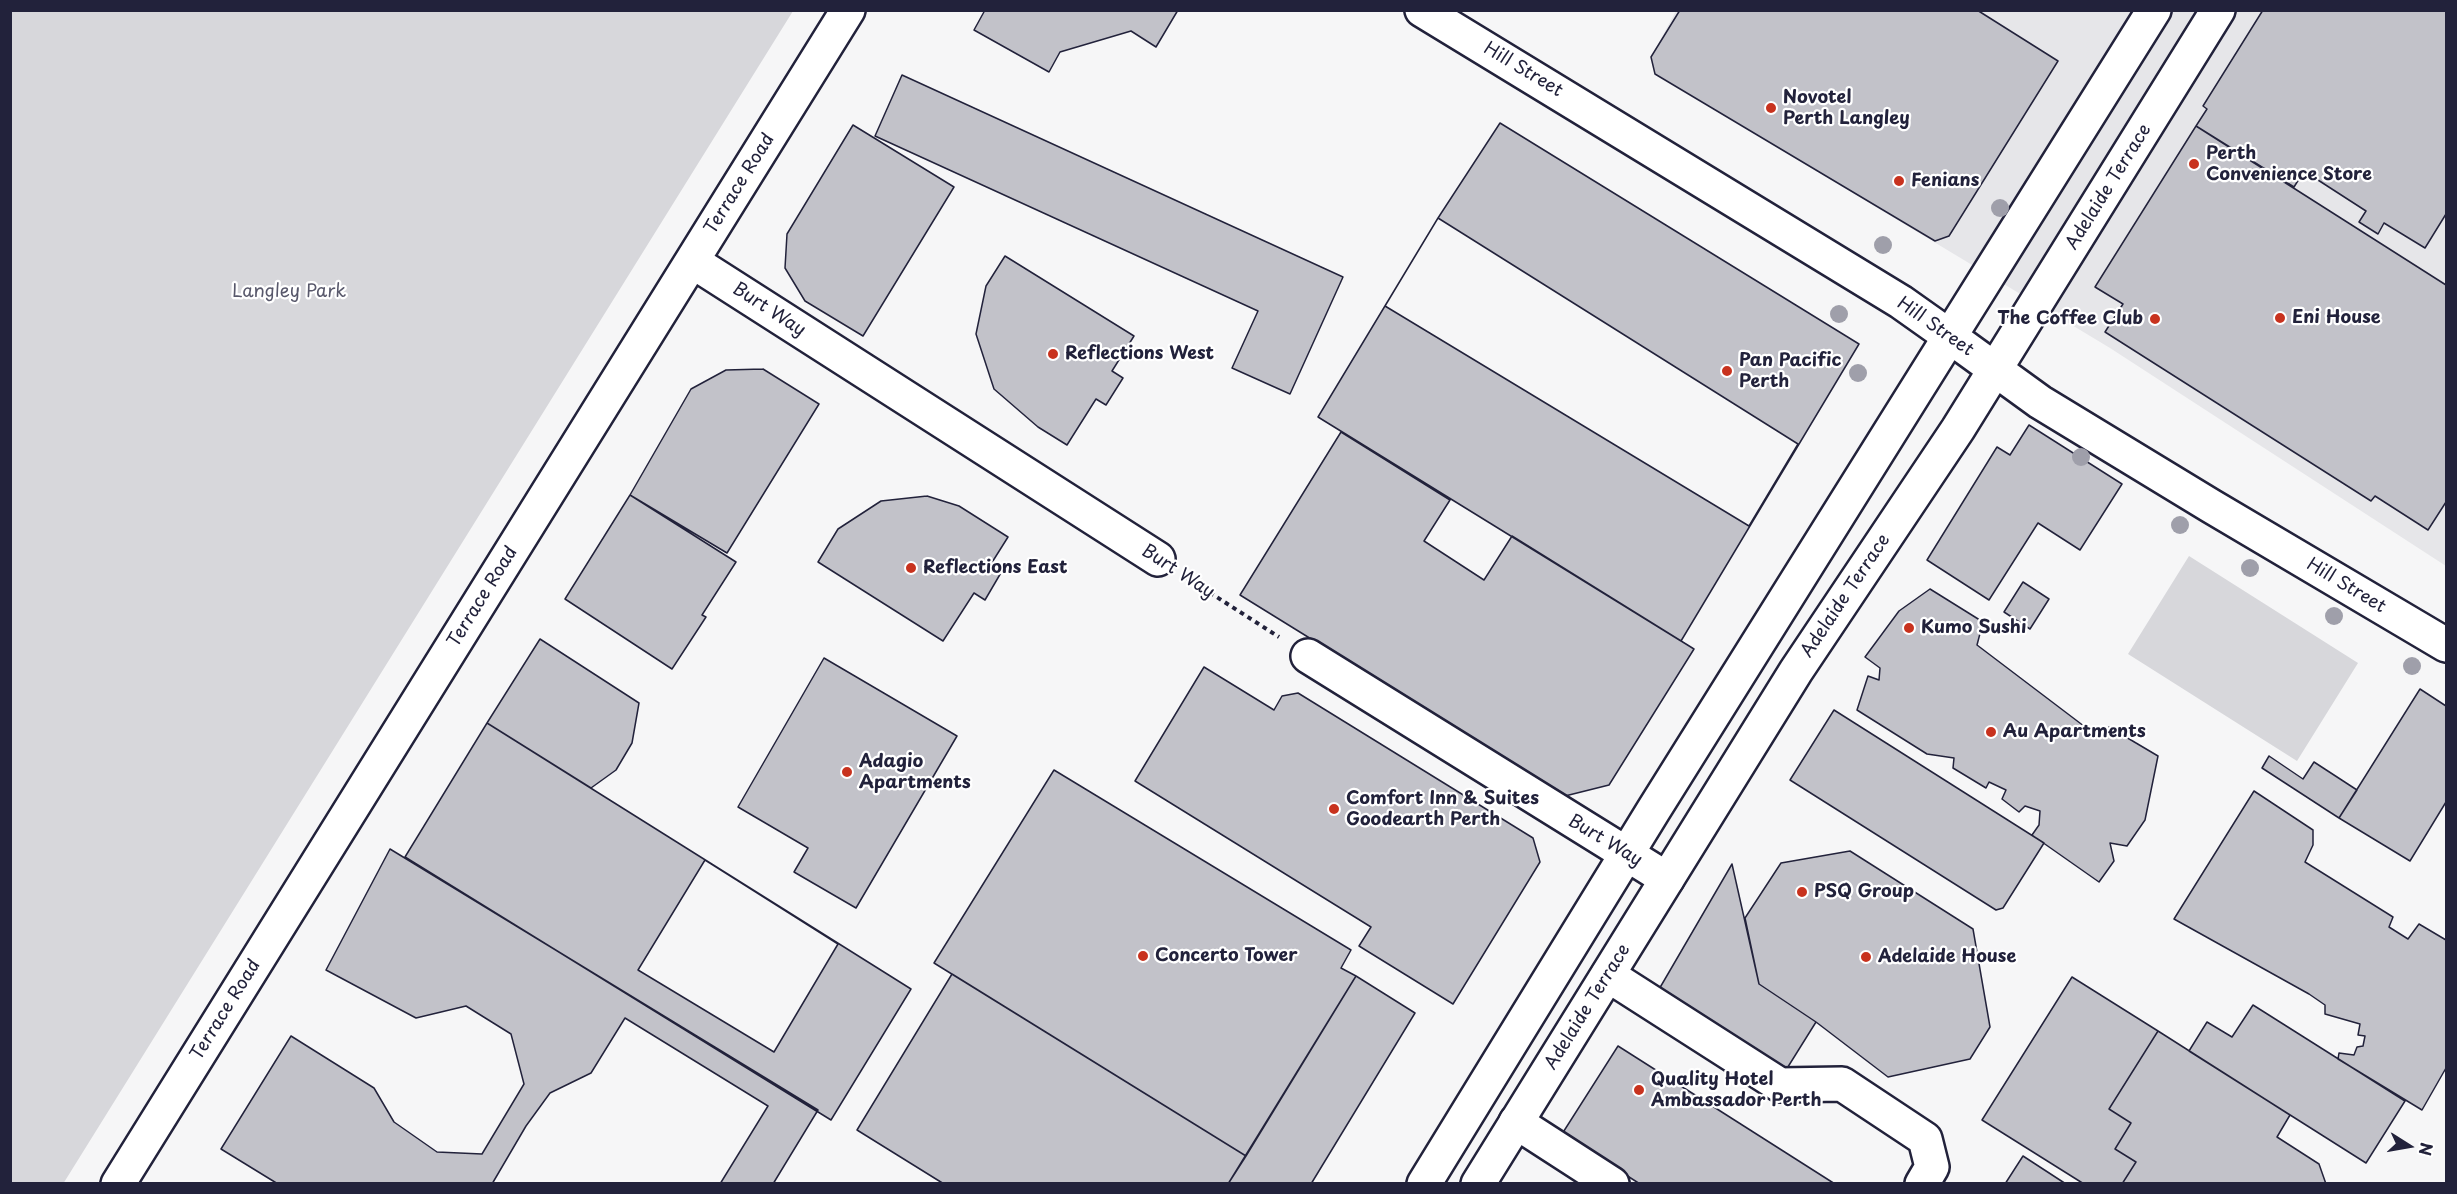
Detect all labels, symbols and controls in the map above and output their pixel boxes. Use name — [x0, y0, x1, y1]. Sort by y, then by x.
street label: Hill Street — [1479, 38, 1567, 102]
place label: Novotel Perth Langley — [1783, 87, 1910, 130]
marker: Novotel Perth Langley — [1764, 101, 1778, 115]
street label: Adelaide Terrace — [2062, 120, 2156, 254]
street label: Terrace Road — [701, 130, 779, 238]
place label: Perth Convenience Store — [2206, 143, 2372, 186]
marker: Perth Convenience Store — [2187, 157, 2201, 171]
place label: Fenians — [1911, 170, 1979, 192]
marker: Fenians — [1892, 174, 1906, 188]
street label: Burt Way — [728, 278, 810, 342]
park label: Langley Park — [232, 281, 346, 303]
street label: Hill Street — [1893, 293, 1977, 361]
place label: Eni House — [2292, 307, 2381, 329]
place label: The Coffee Club — [1997, 308, 2143, 330]
marker: Eni House — [2273, 311, 2287, 325]
marker: The Coffee Club — [2148, 312, 2162, 326]
place label: Reflections West — [1065, 343, 1214, 365]
marker: Reflections West — [1046, 347, 1060, 361]
place label: Pan Pacific Perth — [1739, 350, 1841, 392]
marker: Pan Pacific Perth — [1720, 364, 1734, 378]
street label: Adelaide Terrace — [1797, 530, 1895, 662]
street label: Burt Way — [1137, 540, 1219, 604]
street label: Terrace Road — [444, 543, 522, 651]
street label: Hill Street — [2302, 554, 2390, 618]
place label: Reflections East — [923, 557, 1067, 579]
marker: Reflections East — [904, 561, 918, 575]
place label: Kumo Sushi — [1921, 617, 2026, 639]
marker: Kumo Sushi — [1902, 621, 1916, 635]
place label: Au Apartments — [2003, 721, 2146, 743]
marker: Au Apartments — [1984, 725, 1998, 739]
place label: Adagio Apartments — [859, 751, 971, 794]
marker: Adagio Apartments — [840, 765, 854, 779]
place label: Comfort Inn & Suites Goodearth Perth — [1346, 788, 1539, 830]
marker: Comfort Inn & Suites Goodearth Perth — [1327, 802, 1341, 816]
street label: Burt Way — [1564, 810, 1646, 872]
place label: PSQ Group — [1814, 881, 1914, 903]
marker: PSQ Group — [1795, 885, 1809, 899]
street label: Adelaide Terrace — [1541, 940, 1635, 1074]
place label: Concerto Tower — [1155, 945, 1298, 967]
place label: Adelaide House — [1878, 946, 2016, 968]
marker: Concerto Tower — [1136, 949, 1150, 963]
marker: Adelaide House — [1859, 950, 1873, 964]
street label: Terrace Road — [187, 956, 265, 1064]
place label: Quality Hotel Ambassador Perth — [1651, 1069, 1822, 1112]
marker: Quality Hotel Ambassador Perth — [1632, 1083, 1646, 1097]
north arrow — [2379, 1116, 2439, 1176]
text: N — [2414, 1141, 2440, 1158]

